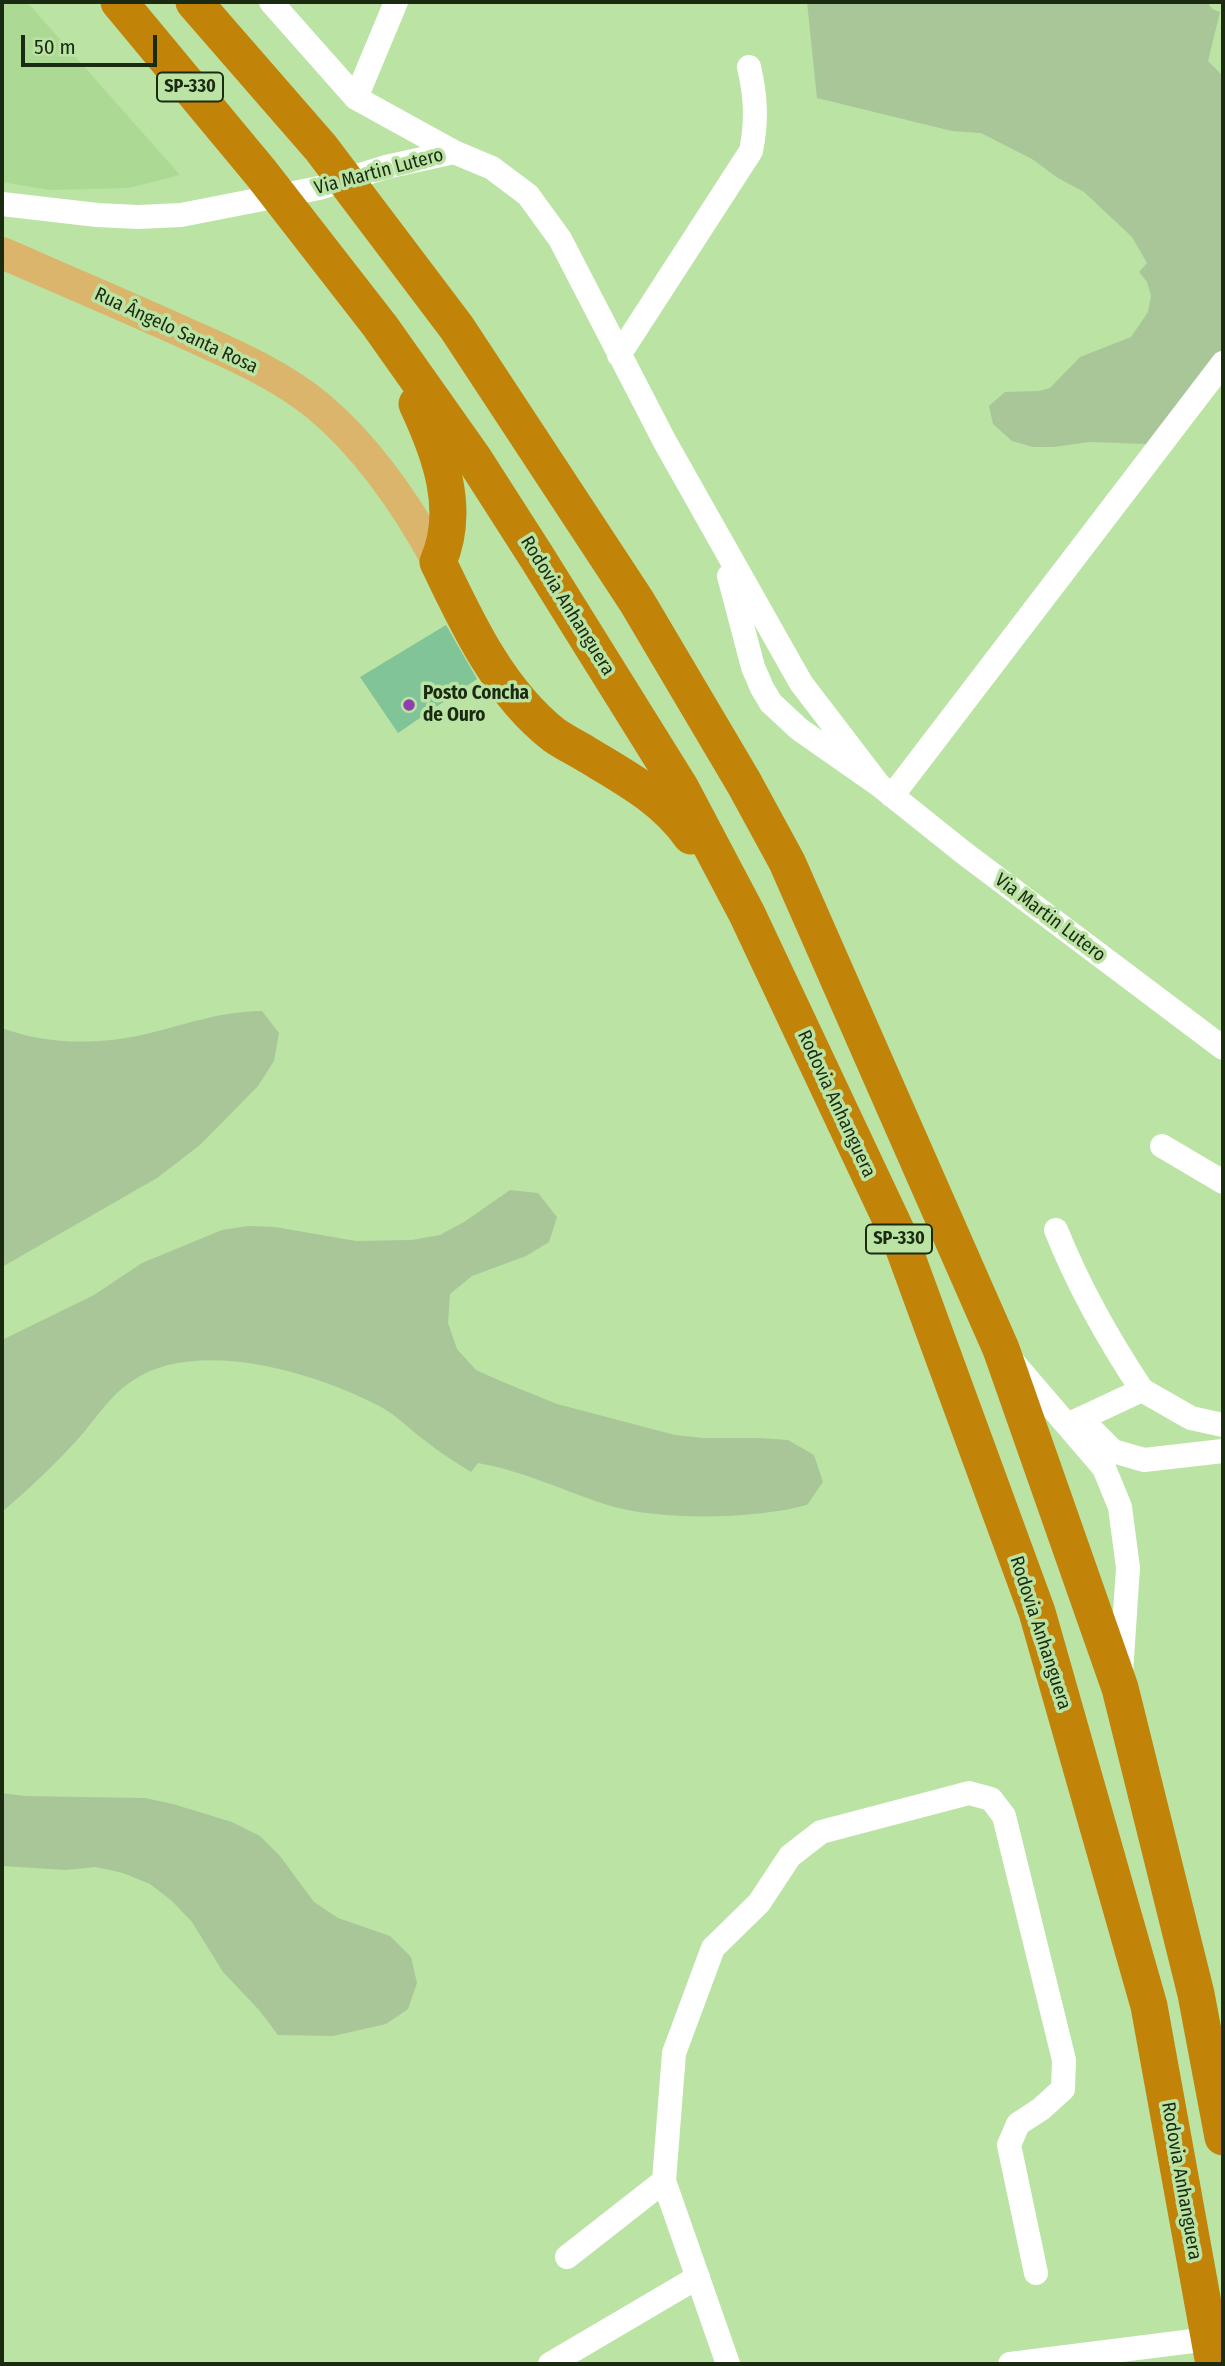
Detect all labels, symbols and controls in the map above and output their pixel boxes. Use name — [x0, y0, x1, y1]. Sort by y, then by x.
scale bar — [24, 21, 161, 65]
text: 50 m — [34, 34, 76, 60]
road number: SP-330 — [157, 72, 223, 102]
street label: Via Martin Lutero — [312, 144, 446, 200]
street label: Rua Ângelo Santa Rosa — [91, 283, 261, 379]
street label: Rodovia Anhanguera — [515, 532, 619, 680]
place label: Posto Concha de Ouro — [423, 683, 529, 727]
marker: Posto Concha de Ouro — [401, 697, 417, 713]
street label: Via Martin Lutero — [990, 869, 1110, 967]
street label: Rodovia Anhanguera — [792, 1027, 880, 1181]
road number: SP-330 — [866, 1224, 932, 1254]
street label: Rodovia Anhanguera — [1004, 1553, 1076, 1713]
street label: Rodovia Anhanguera — [1156, 2100, 1206, 2262]

